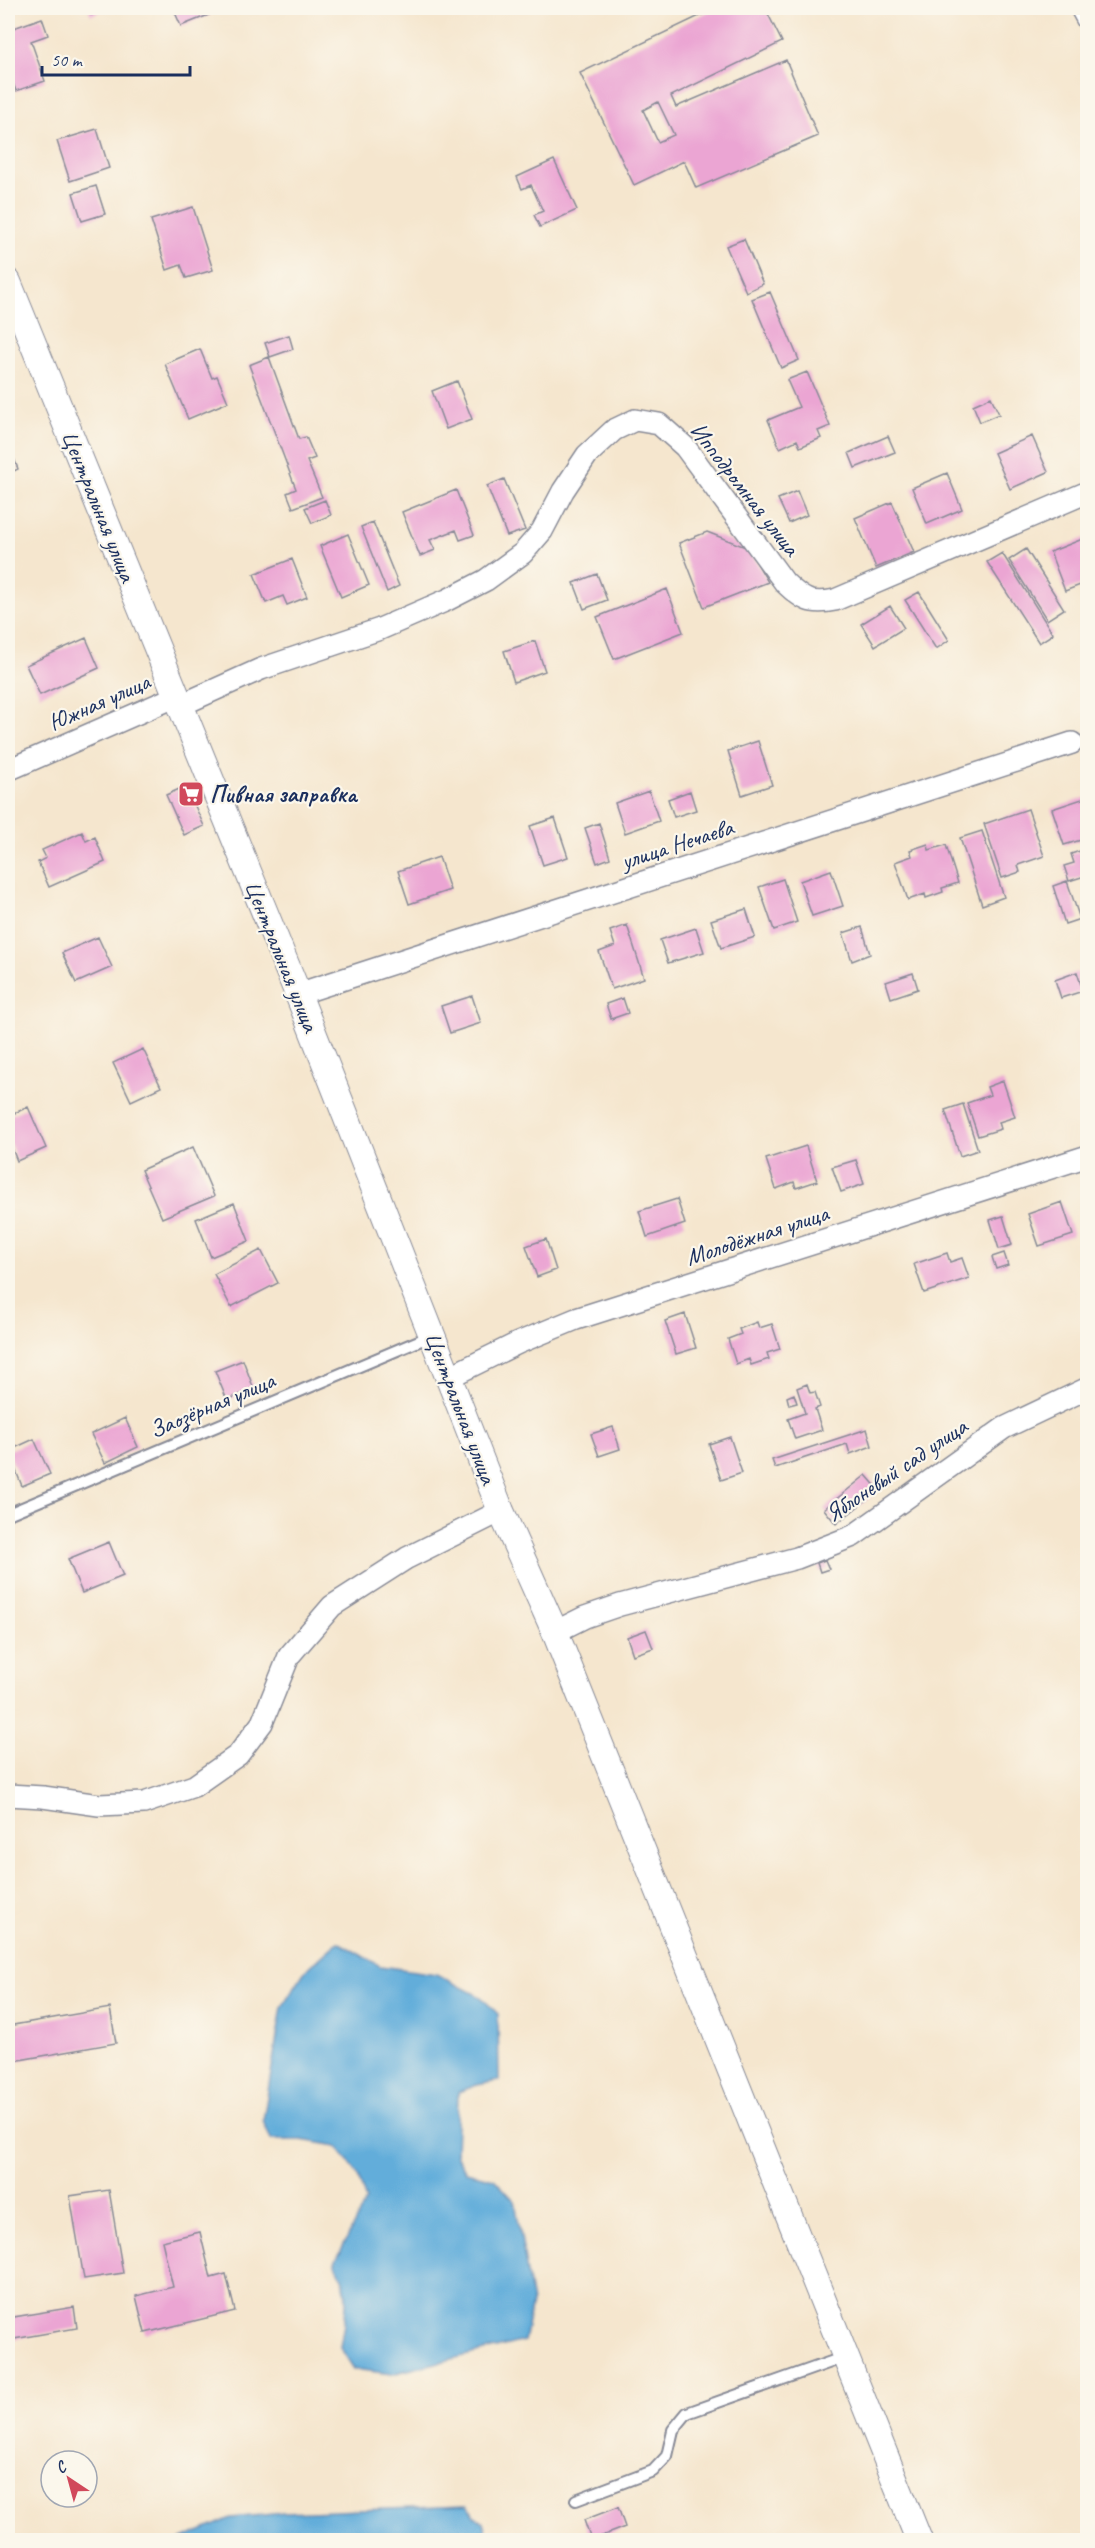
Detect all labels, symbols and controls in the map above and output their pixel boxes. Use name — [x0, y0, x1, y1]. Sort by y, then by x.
scale bar — [42, 39, 190, 77]
text: 50 m — [51, 49, 84, 71]
street label: Ипподромная улица — [683, 416, 807, 563]
street label: Центральная улица — [55, 426, 144, 588]
street label: Южная улица — [44, 666, 156, 738]
supermarket icon: Пивная заправка — [176, 779, 206, 809]
place label: Пивная заправка — [210, 779, 359, 809]
street label: улица Нечаева — [615, 811, 738, 877]
street label: Центральная улица — [238, 876, 327, 1038]
street label: Молодёжная улица — [682, 1197, 833, 1272]
street label: Центральная улица — [418, 1328, 504, 1490]
street label: Заозёрная улица — [145, 1365, 281, 1446]
street label: Яблоневый сад улица — [819, 1411, 974, 1529]
north arrow — [39, 2449, 99, 2509]
text: С — [52, 2456, 72, 2478]

